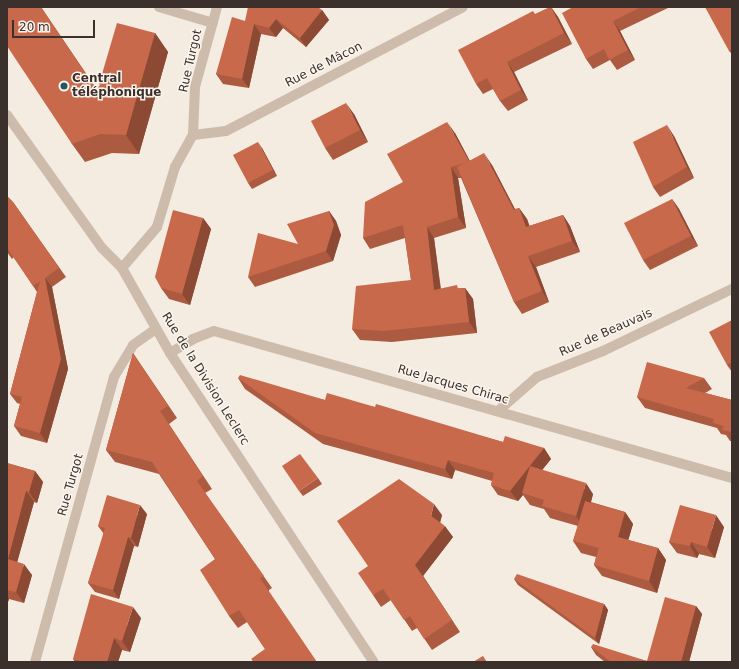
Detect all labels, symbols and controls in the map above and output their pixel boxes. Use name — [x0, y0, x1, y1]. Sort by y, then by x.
scale bar — [14, 12, 97, 38]
text: 20 m — [19, 20, 50, 34]
street label: Rue Turgot — [177, 28, 205, 94]
street label: Rue de Mâcon — [283, 39, 365, 91]
place label: Central téléphonique — [72, 72, 161, 100]
marker: Central téléphonique — [59, 81, 69, 91]
street label: Rue de Beauvais — [557, 306, 655, 360]
street label: Rue de la Division Leclerc — [158, 310, 252, 448]
street label: Rue Jacques Chirac — [396, 362, 510, 408]
street label: Rue Turgot — [55, 452, 87, 518]

